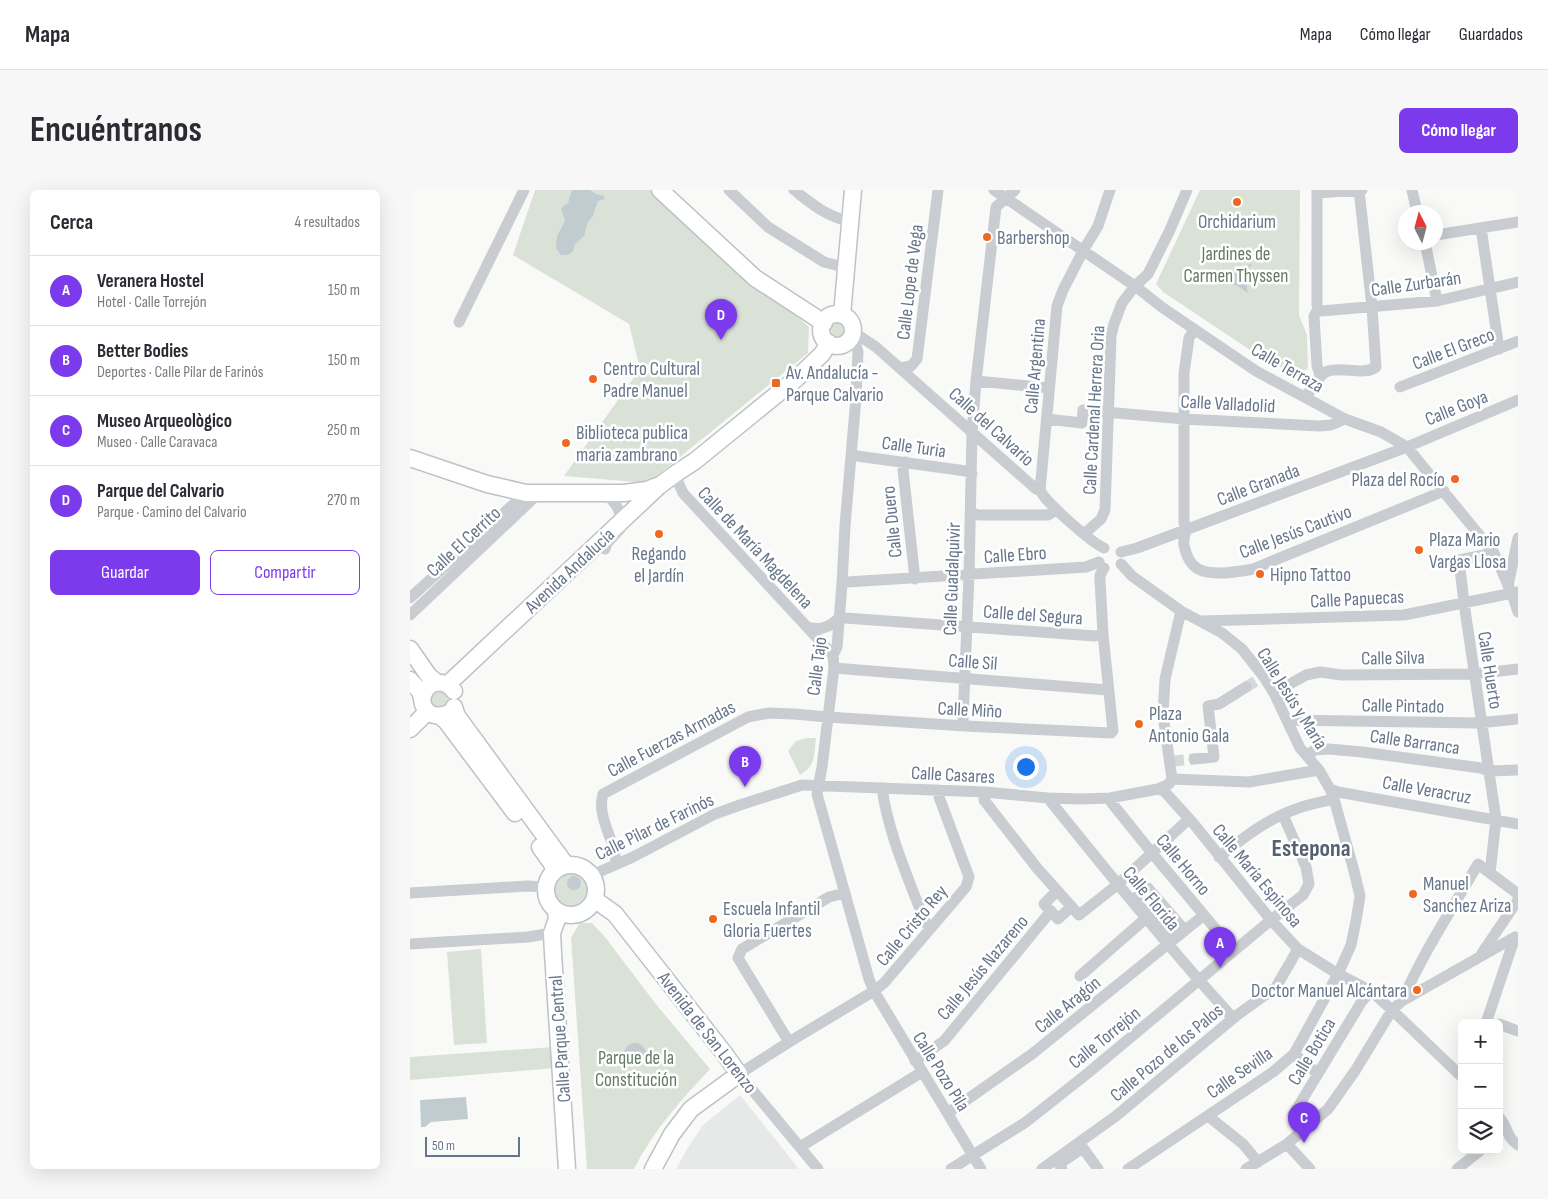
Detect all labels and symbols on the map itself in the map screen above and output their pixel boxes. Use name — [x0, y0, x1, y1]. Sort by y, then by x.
marker: Orchidarium — [1231, 196, 1243, 208]
north arrow — [1398, 205, 1443, 250]
place label: Orchidarium — [1198, 211, 1276, 234]
street label: Calle Lope de Vega — [892, 223, 929, 341]
place label: Barbershop — [997, 227, 1070, 250]
marker: Barbershop — [981, 231, 993, 243]
park label: Jardines de Carmen Thyssen — [1184, 243, 1288, 288]
street label: Calle Zurbarán — [1370, 267, 1463, 302]
pin: D — [705, 299, 737, 340]
street label: Calle Argentina — [1020, 318, 1051, 415]
street label: Calle El Greco — [1409, 323, 1498, 376]
street label: Calle Cardenal Herrera Oria — [1079, 325, 1110, 495]
street label: Calle Terraza — [1247, 338, 1328, 398]
place label: Centro Cultural Padre Manuel — [603, 358, 700, 403]
place label: Av. Andalucía - Parque Calvario — [785, 362, 884, 407]
marker: Centro Cultural Padre Manuel — [587, 373, 599, 385]
marker: Av. Andalucía - Parque Calvario — [770, 377, 782, 389]
street label: Calle del Calvario — [944, 383, 1038, 471]
street label: Calle Goya — [1422, 385, 1491, 431]
street label: Calle Valladolid — [1180, 391, 1276, 418]
place label: Biblioteca publica maria zambrano — [576, 422, 688, 467]
street label: Calle Turia — [880, 432, 947, 463]
marker: Biblioteca publica maria zambrano — [560, 437, 572, 449]
street label: Calle Granada — [1214, 459, 1303, 512]
place label: Plaza del Rocío — [1351, 469, 1445, 492]
marker: Plaza del Rocío — [1449, 473, 1461, 485]
street label: Calle de María Magdelena — [692, 482, 817, 614]
street label: Calle Duero — [877, 485, 908, 559]
street label: Calle Jesús Cautivo — [1236, 500, 1355, 564]
street label: Calle El Cerrito — [422, 502, 506, 582]
street label: Calle Guadalquivir — [939, 522, 966, 636]
street label: Avenida Andalucía — [520, 524, 620, 619]
marker: Regando el Jardín — [653, 528, 665, 540]
place label: Plaza Mario Vargas Llosa — [1429, 529, 1506, 574]
street label: Calle Ebro — [983, 542, 1047, 569]
place label: Regando el Jardín — [632, 543, 686, 588]
marker: Plaza Mario Vargas Llosa — [1413, 544, 1425, 556]
place label: Hipno Tattoo — [1270, 564, 1351, 587]
marker: Hipno Tattoo — [1254, 568, 1266, 580]
street label: Calle Papuecas — [1310, 586, 1405, 613]
street label: Calle del Segura — [982, 601, 1083, 630]
street label: Calle Huerto — [1472, 630, 1507, 711]
street label: Calle Tajo — [802, 636, 832, 697]
street label: Calle Jesús y María — [1251, 644, 1332, 754]
street label: Calle Silva — [1361, 646, 1425, 671]
street label: Calle Sil — [948, 649, 998, 676]
street label: Calle Pintado — [1361, 694, 1444, 719]
street label: Calle Fuerzas Armadas — [604, 696, 740, 783]
street label: Calle Miño — [937, 697, 1003, 724]
place label: Plaza Antonio Gala — [1148, 703, 1229, 748]
marker: Plaza Antonio Gala — [1133, 718, 1145, 730]
street label: Calle Barranca — [1368, 725, 1461, 760]
pin: B — [729, 746, 761, 787]
your location — [1013, 754, 1039, 780]
street label: Calle Casares — [910, 762, 996, 789]
street label: Calle Veracruz — [1381, 771, 1473, 810]
street label: Calle Pilar de Farinós — [591, 789, 718, 866]
street label: Calle María Espinosa — [1207, 820, 1307, 932]
street label: Calle Horno — [1151, 830, 1215, 900]
district label: Estepona — [1271, 834, 1351, 863]
street label: Calle Florida — [1117, 862, 1184, 936]
place label: Manuel Sanchez Ariza — [1423, 873, 1511, 918]
street label: Calle Cristo Rey — [872, 880, 953, 971]
marker: Manuel Sanchez Ariza — [1407, 888, 1419, 900]
place label: Escuela Infantil Gloria Fuertes — [723, 898, 820, 943]
street label: Calle Jesús Nazareno — [933, 911, 1034, 1025]
marker: Escuela Infantil Gloria Fuertes — [707, 913, 719, 925]
pin: A — [1204, 927, 1236, 968]
street label: Avenida de San Lorenzo — [652, 967, 761, 1098]
street label: Calle Aragón — [1030, 972, 1106, 1039]
street label: Calle Parque Central — [545, 975, 576, 1103]
place label: Doctor Manuel Alcántara — [1251, 980, 1407, 1003]
marker: Doctor Manuel Alcántara — [1411, 984, 1423, 996]
street label: Calle Pozo de los Palos — [1106, 999, 1228, 1107]
street label: Calle Torrejón — [1064, 1002, 1146, 1074]
street label: Calle Botica — [1283, 1014, 1341, 1090]
street label: Calle Pozo Pila — [907, 1028, 974, 1116]
street label: Calle Sevilla — [1203, 1042, 1277, 1104]
park label: Parque de la Constitución — [595, 1047, 677, 1092]
pin: C — [1288, 1102, 1320, 1143]
scale bar — [425, 1134, 520, 1157]

